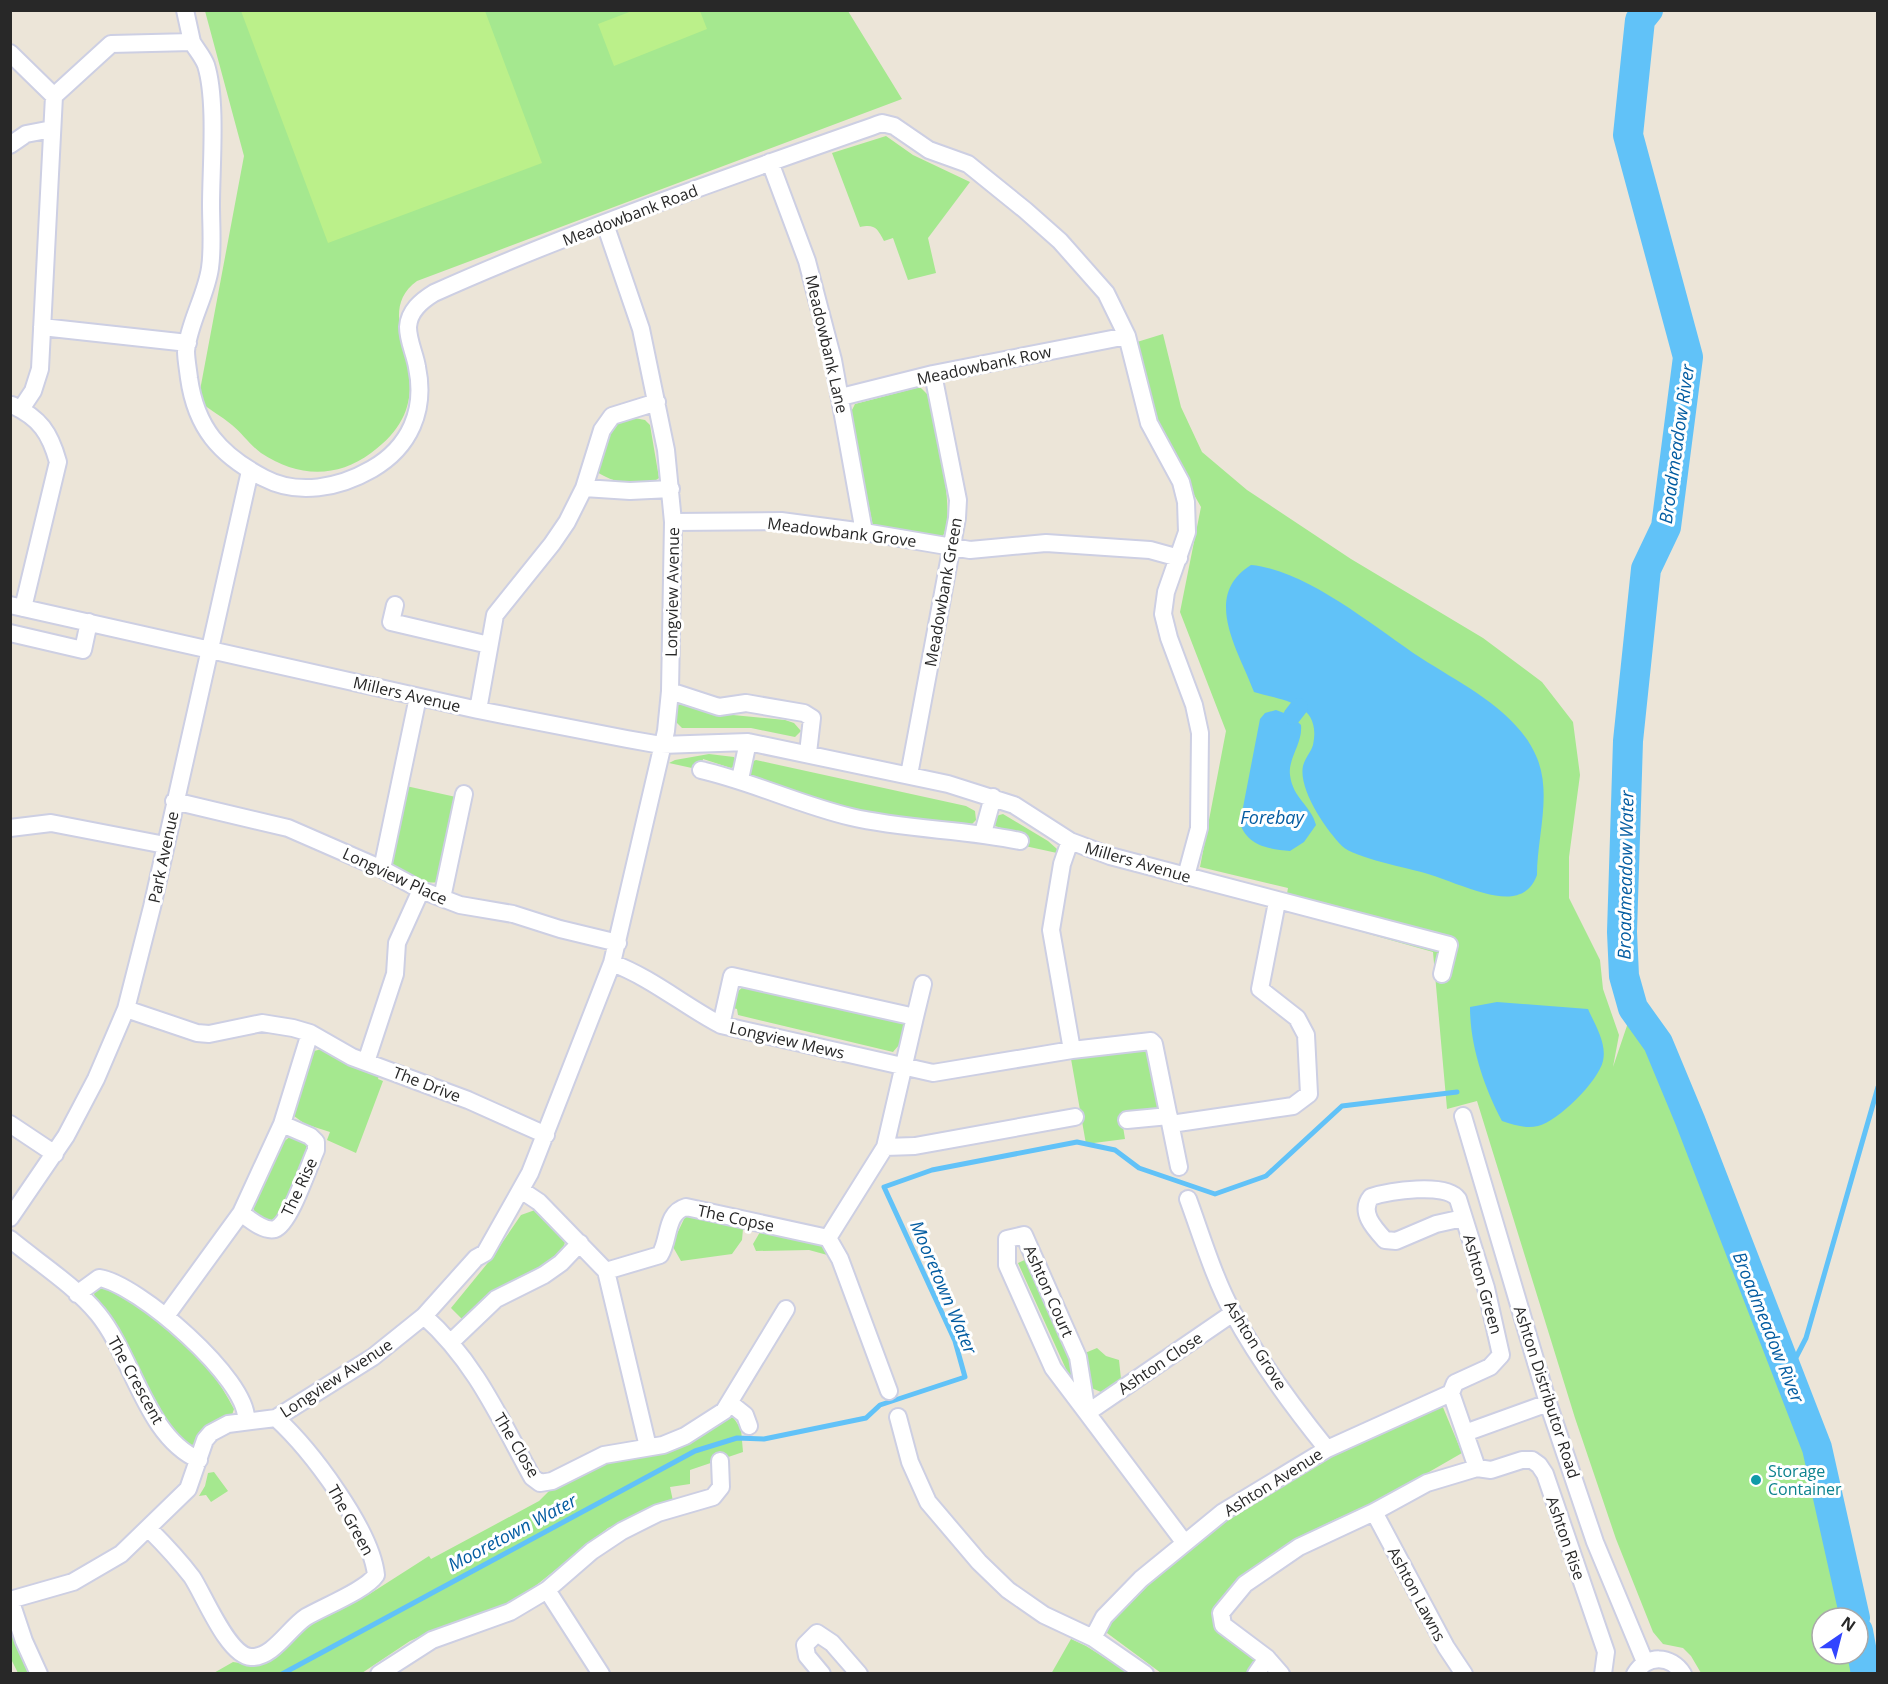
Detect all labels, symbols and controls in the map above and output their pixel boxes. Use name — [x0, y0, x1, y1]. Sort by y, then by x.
street label: Meadowbank Road — [559, 179, 701, 251]
street label: Meadowbank Lane — [800, 273, 854, 415]
street label: Meadowbank Row — [915, 340, 1054, 390]
water label: Broadmeadow River — [1653, 362, 1699, 525]
street label: Meadowbank Grove — [766, 512, 918, 552]
street label: Meadowbank Green — [919, 516, 967, 668]
street label: Longview Avenue — [660, 527, 684, 657]
street label: Millers Avenue — [351, 671, 463, 717]
water label: Broadmeadow Water — [1612, 789, 1638, 960]
water label: Forebay — [1240, 805, 1306, 829]
street label: Park Avenue — [143, 809, 183, 905]
street label: Millers Avenue — [1082, 836, 1194, 888]
street label: Longview Place — [339, 842, 451, 910]
street label: Longview Mews — [727, 1016, 847, 1064]
street label: The Drive — [390, 1061, 464, 1107]
street label: The Rise — [276, 1154, 322, 1220]
street label: The Copse — [696, 1199, 776, 1237]
water label: Mooretown Water — [905, 1217, 983, 1358]
street label: Ashton Green — [1458, 1232, 1508, 1336]
street label: Ashton Court — [1019, 1241, 1079, 1341]
water label: Broadmeadow River — [1728, 1248, 1811, 1407]
street label: Ashton Grove — [1220, 1296, 1292, 1394]
street label: Ashton Distributor Road — [1509, 1303, 1585, 1481]
street label: Ashton Close — [1114, 1327, 1206, 1399]
street label: The Crescent — [103, 1332, 169, 1428]
street label: Longview Avenue — [276, 1333, 396, 1423]
street label: The Close — [489, 1408, 545, 1482]
street label: Ashton Avenue — [1219, 1443, 1327, 1521]
place label: Storage Container — [1768, 1460, 1842, 1500]
marker: Storage Container — [1749, 1473, 1763, 1487]
street label: The Green — [323, 1481, 379, 1559]
water label: Mooretown Water — [443, 1487, 582, 1576]
street label: Ashton Rise — [1541, 1493, 1591, 1583]
street label: Ashton Lawns — [1383, 1543, 1451, 1645]
north arrow — [1810, 1606, 1870, 1666]
text: N — [1837, 1611, 1860, 1636]

